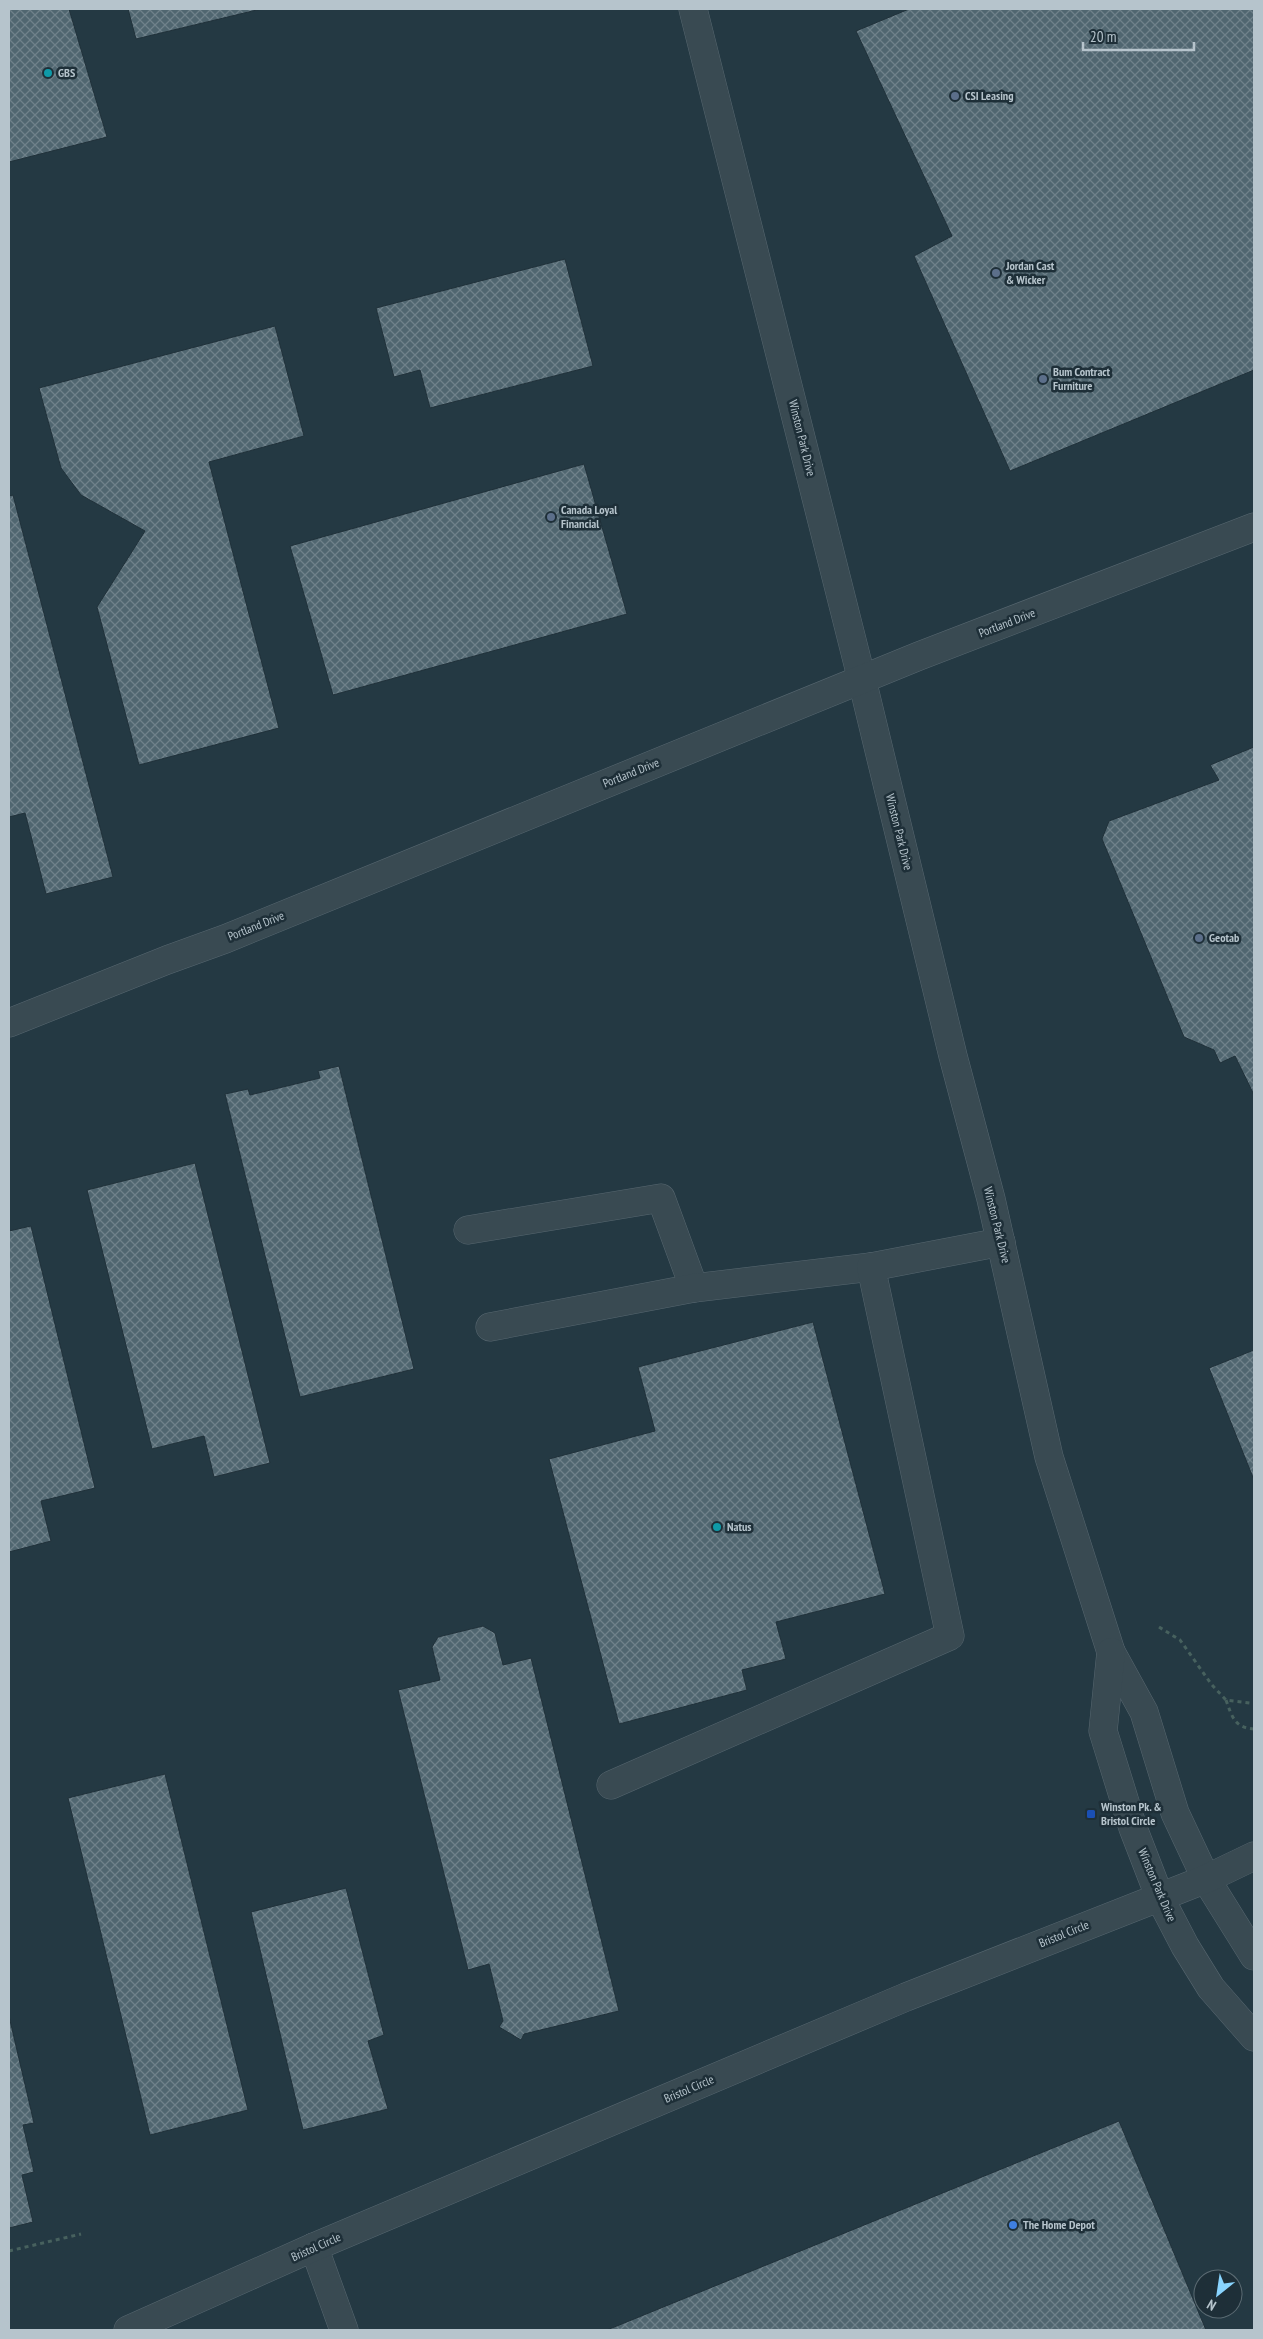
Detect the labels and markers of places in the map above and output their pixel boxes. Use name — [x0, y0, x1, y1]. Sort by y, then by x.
place label: GBS — [58, 65, 75, 80]
marker: GBS — [42, 67, 54, 79]
place label: CSI Leasing — [965, 88, 1014, 103]
marker: CSI Leasing — [949, 90, 961, 102]
place label: Jordan Cast & Wicker — [1005, 258, 1055, 287]
marker: Jordan Cast & Wicker — [990, 267, 1002, 279]
place label: Bum Contract Furniture — [1053, 364, 1111, 393]
marker: Bum Contract Furniture — [1037, 373, 1049, 385]
place label: Canada Loyal Financial — [561, 502, 617, 531]
marker: Canada Loyal Financial — [545, 511, 557, 523]
place label: Geotab — [1209, 930, 1240, 945]
marker: Geotab — [1193, 932, 1205, 944]
place label: Natus — [727, 1519, 751, 1534]
marker: Natus — [711, 1521, 723, 1533]
place label: Winston Pk. & Bristol Circle — [1100, 1799, 1162, 1828]
marker: Winston Pk. & Bristol Circle — [1085, 1808, 1097, 1820]
place label: The Home Depot — [1023, 2217, 1095, 2232]
marker: The Home Depot — [1007, 2219, 1019, 2231]

